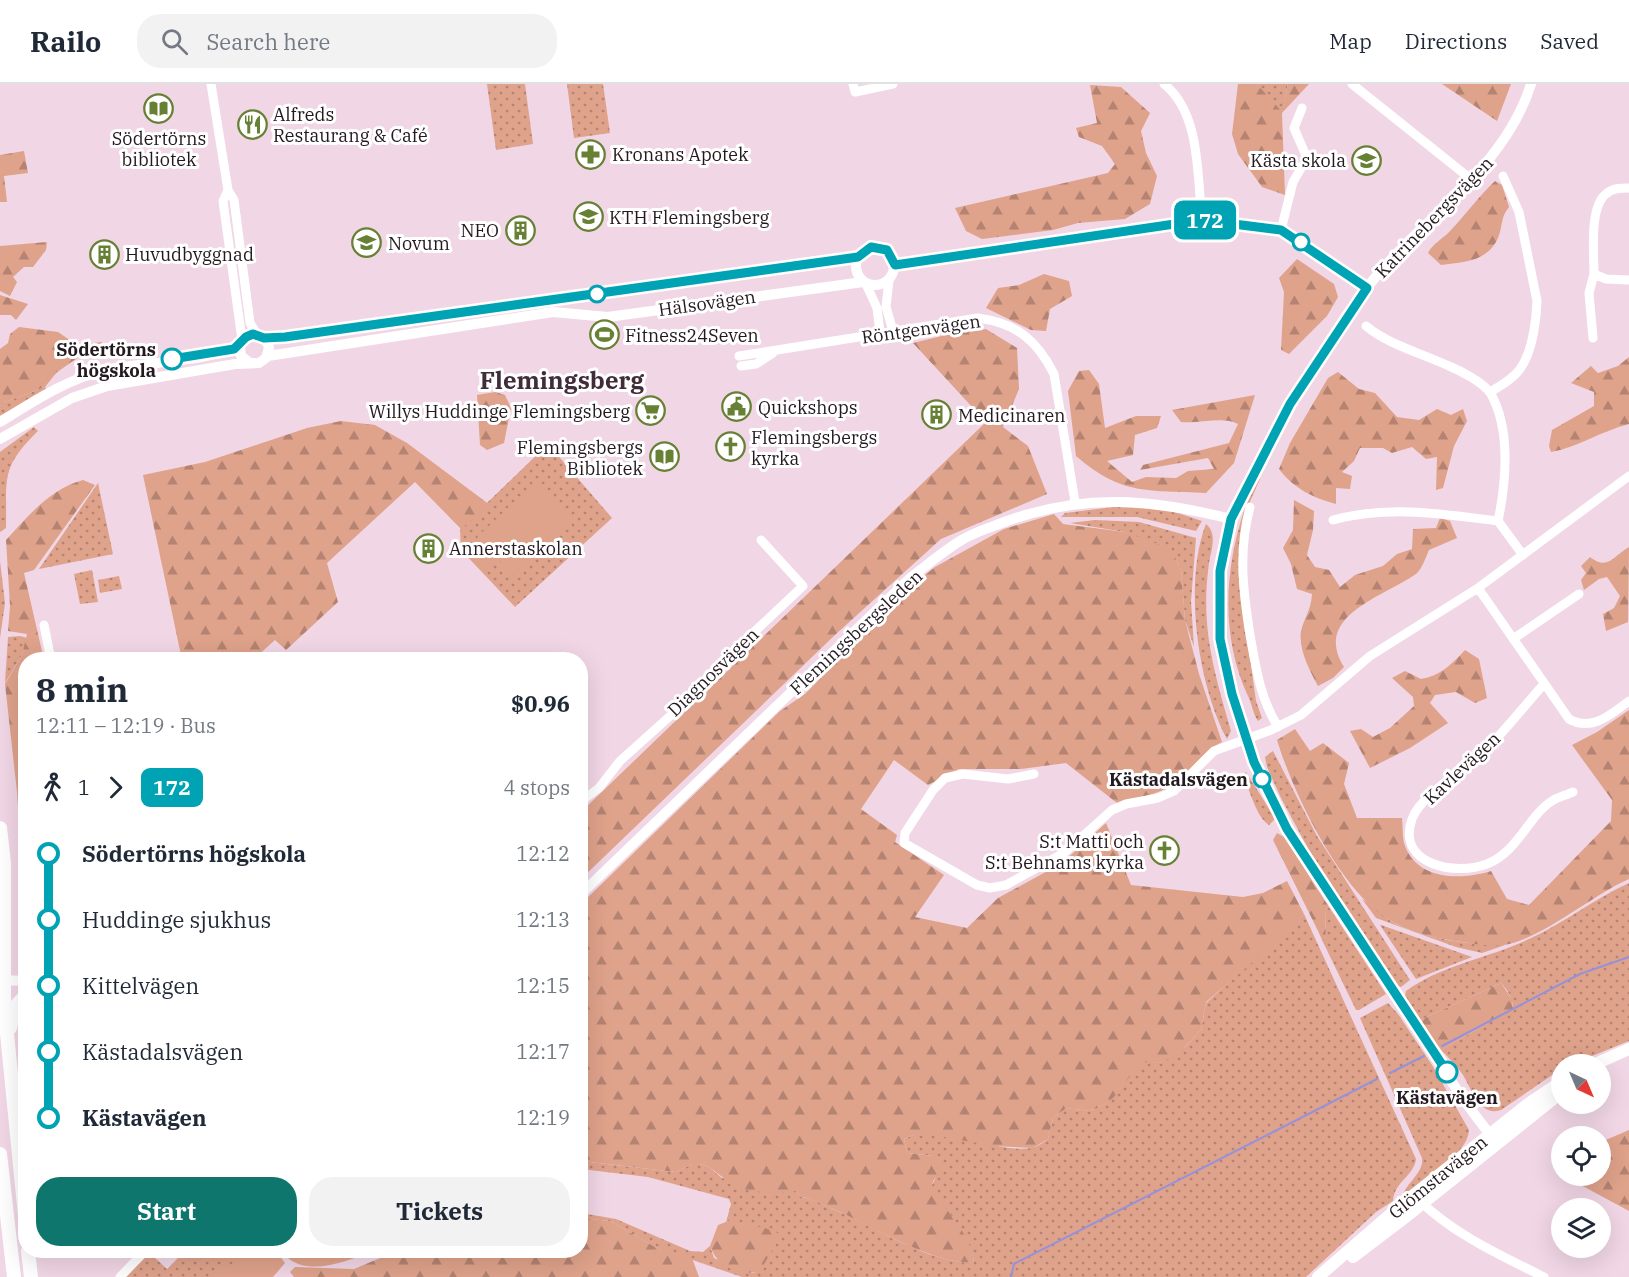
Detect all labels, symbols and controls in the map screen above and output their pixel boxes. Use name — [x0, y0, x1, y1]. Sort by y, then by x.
search box — [137, 14, 557, 68]
text: Railo — [30, 23, 101, 60]
icon: search — [158, 25, 191, 58]
text: Search here — [206, 27, 330, 56]
text: Map — [1329, 27, 1372, 55]
text: Directions — [1405, 27, 1507, 55]
text: Saved — [1540, 27, 1599, 55]
library icon: Södertörns bibliotek — [143, 93, 175, 125]
place label: Alfreds Restaurang & Café — [273, 103, 428, 147]
restaurant icon: Alfreds Restaurang & Café — [236, 108, 268, 140]
place label: Södertörns bibliotek — [112, 127, 206, 171]
pharmacy icon: Kronans Apotek — [575, 138, 607, 170]
place label: Kronans Apotek — [612, 143, 749, 166]
school or university icon: Kästa skola — [1351, 144, 1383, 176]
place label: Kästa skola — [1250, 149, 1346, 172]
street label: Katrinebergsvägen — [1370, 151, 1498, 283]
line badge: 172 — [1170, 200, 1240, 240]
school or university icon: KTH Flemingsberg — [572, 201, 604, 233]
place label: KTH Flemingsberg — [609, 206, 770, 229]
text: 172 — [1186, 206, 1224, 234]
building icon: NEO — [504, 214, 536, 246]
place label: NEO — [461, 219, 499, 242]
school or university icon: Novum — [351, 227, 383, 259]
place label: Novum — [388, 232, 450, 255]
unlabelled marker — [1292, 233, 1310, 251]
building icon: Huvudbyggnad — [88, 238, 120, 270]
place label: Huvudbyggnad — [125, 243, 254, 266]
unlabelled marker — [588, 285, 606, 303]
street label: Hälsovägen — [657, 285, 757, 321]
street label: Röntgenvägen — [860, 309, 982, 349]
sports icon: Fitness24Seven — [588, 319, 620, 351]
place label: Fitness24Seven — [625, 324, 759, 347]
place label: Södertörns högskola — [56, 338, 156, 382]
marker: Södertörns högskola — [161, 348, 183, 370]
district label: Flemingsberg — [480, 364, 644, 396]
public building icon: Quickshops — [721, 391, 753, 423]
supermarket icon: Willys Huddinge Flemingsberg — [635, 395, 667, 427]
place label: Quickshops — [758, 396, 858, 419]
building icon: Medicinaren — [921, 399, 953, 431]
place label: Willys Huddinge Flemingsberg — [368, 400, 630, 423]
place label: Medicinaren — [958, 404, 1066, 427]
place label: Flemingsbergs kyrka — [751, 426, 877, 470]
church icon: Flemingsbergs kyrka — [714, 431, 746, 463]
place label: Flemingsbergs Bibliotek — [517, 436, 643, 480]
library icon: Flemingsbergs Bibliotek — [648, 441, 680, 473]
building icon: Annerstaskolan — [412, 532, 444, 564]
place label: Annerstaskolan — [449, 537, 583, 560]
street label: Flemingsbergsleden — [785, 564, 927, 700]
street label: Diagnosvägen — [663, 623, 763, 721]
text: 8 min — [36, 668, 128, 711]
text: $0.96 — [511, 689, 570, 718]
text: 12:11 – 12:19 · Bus — [36, 712, 216, 739]
street label: Kavlevägen — [1419, 727, 1505, 809]
place label: Kästadalsvägen — [1109, 768, 1248, 791]
marker: Kästadalsvägen — [1253, 770, 1271, 788]
icon: walk — [36, 771, 69, 804]
icon: forward — [99, 771, 132, 804]
text: 172 — [153, 773, 191, 801]
text: 1 — [78, 774, 90, 801]
text: 4 stops — [503, 774, 570, 801]
place label: S:t Matti och S:t Behnams kyrka — [985, 830, 1144, 874]
church icon: S:t Matti och S:t Behnams kyrka — [1149, 835, 1181, 867]
text: Södertörns högskola — [82, 839, 306, 868]
text: 12:12 — [516, 840, 570, 867]
text: Huddinge sjukhus — [82, 905, 271, 934]
text: 12:13 — [516, 906, 570, 933]
text: Kittelvägen — [82, 971, 199, 1000]
text: 12:15 — [516, 972, 570, 999]
text: Kästadalsvägen — [82, 1037, 243, 1066]
text: 12:17 — [516, 1038, 570, 1065]
north arrow — [1551, 1054, 1611, 1114]
map controls — [1551, 1054, 1611, 1258]
marker: Kästavägen — [1436, 1061, 1458, 1083]
place label: Kästavägen — [1396, 1086, 1498, 1109]
text: Kästavägen — [82, 1103, 207, 1132]
text: 12:19 — [516, 1104, 570, 1131]
button: locate — [1551, 1126, 1611, 1186]
street label: Glömstavägen — [1384, 1130, 1492, 1224]
button: Start — [36, 1177, 297, 1246]
button: Tickets — [309, 1177, 570, 1246]
button: layers — [1551, 1198, 1611, 1258]

